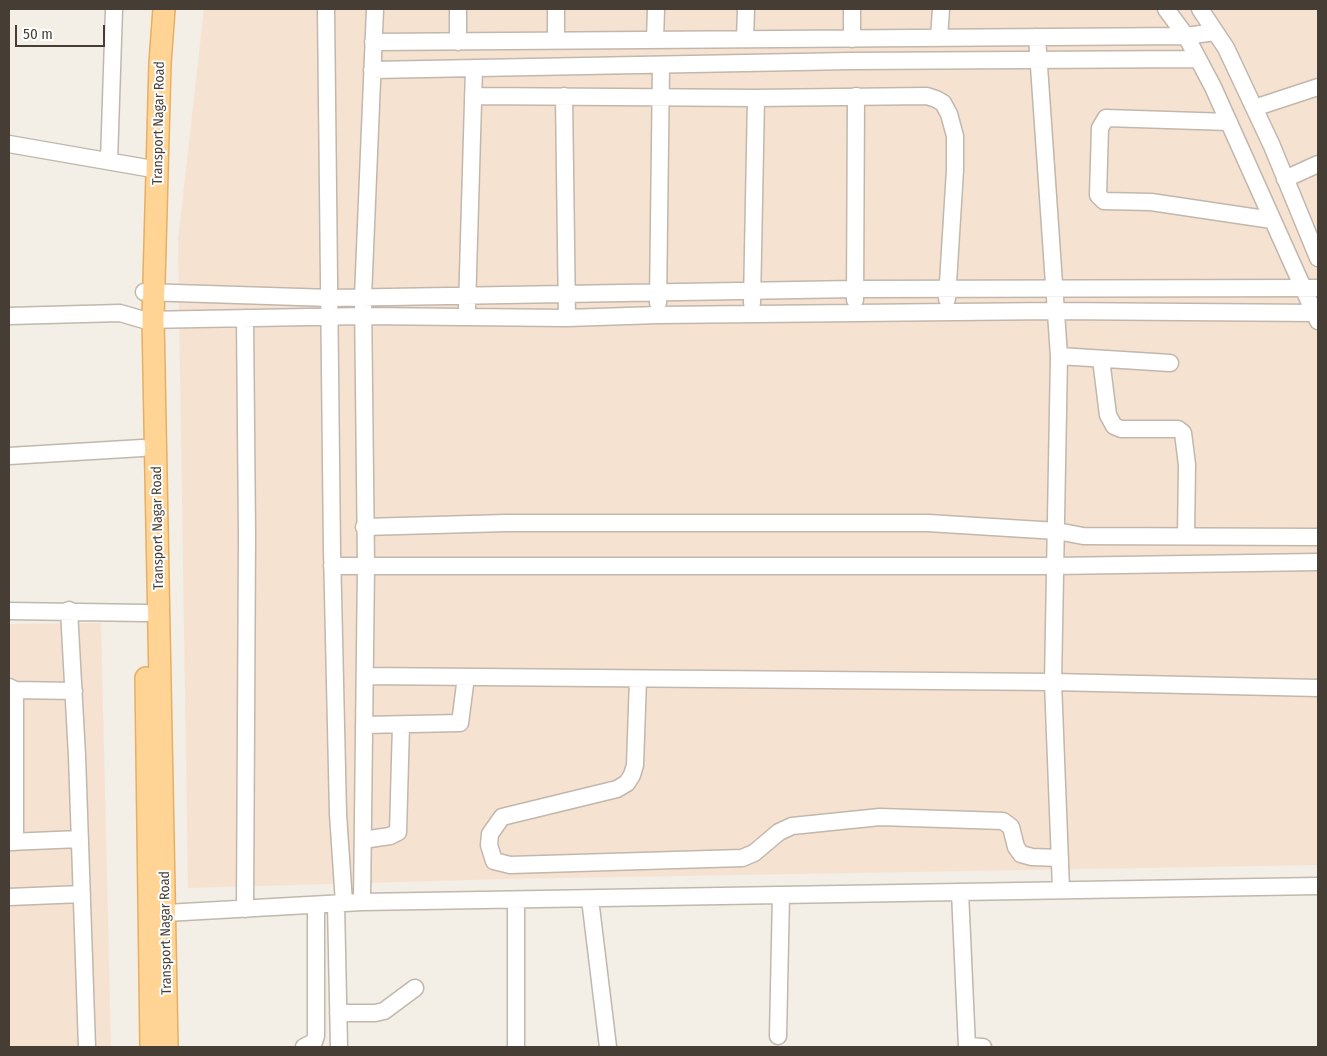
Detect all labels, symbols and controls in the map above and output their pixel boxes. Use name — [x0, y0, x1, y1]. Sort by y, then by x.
scale bar — [18, 15, 108, 47]
text: 50 m — [23, 25, 53, 43]
street label: Transport Nagar Road — [150, 61, 168, 185]
street label: Transport Nagar Road — [149, 466, 167, 590]
street label: Transport Nagar Road — [157, 871, 175, 995]

